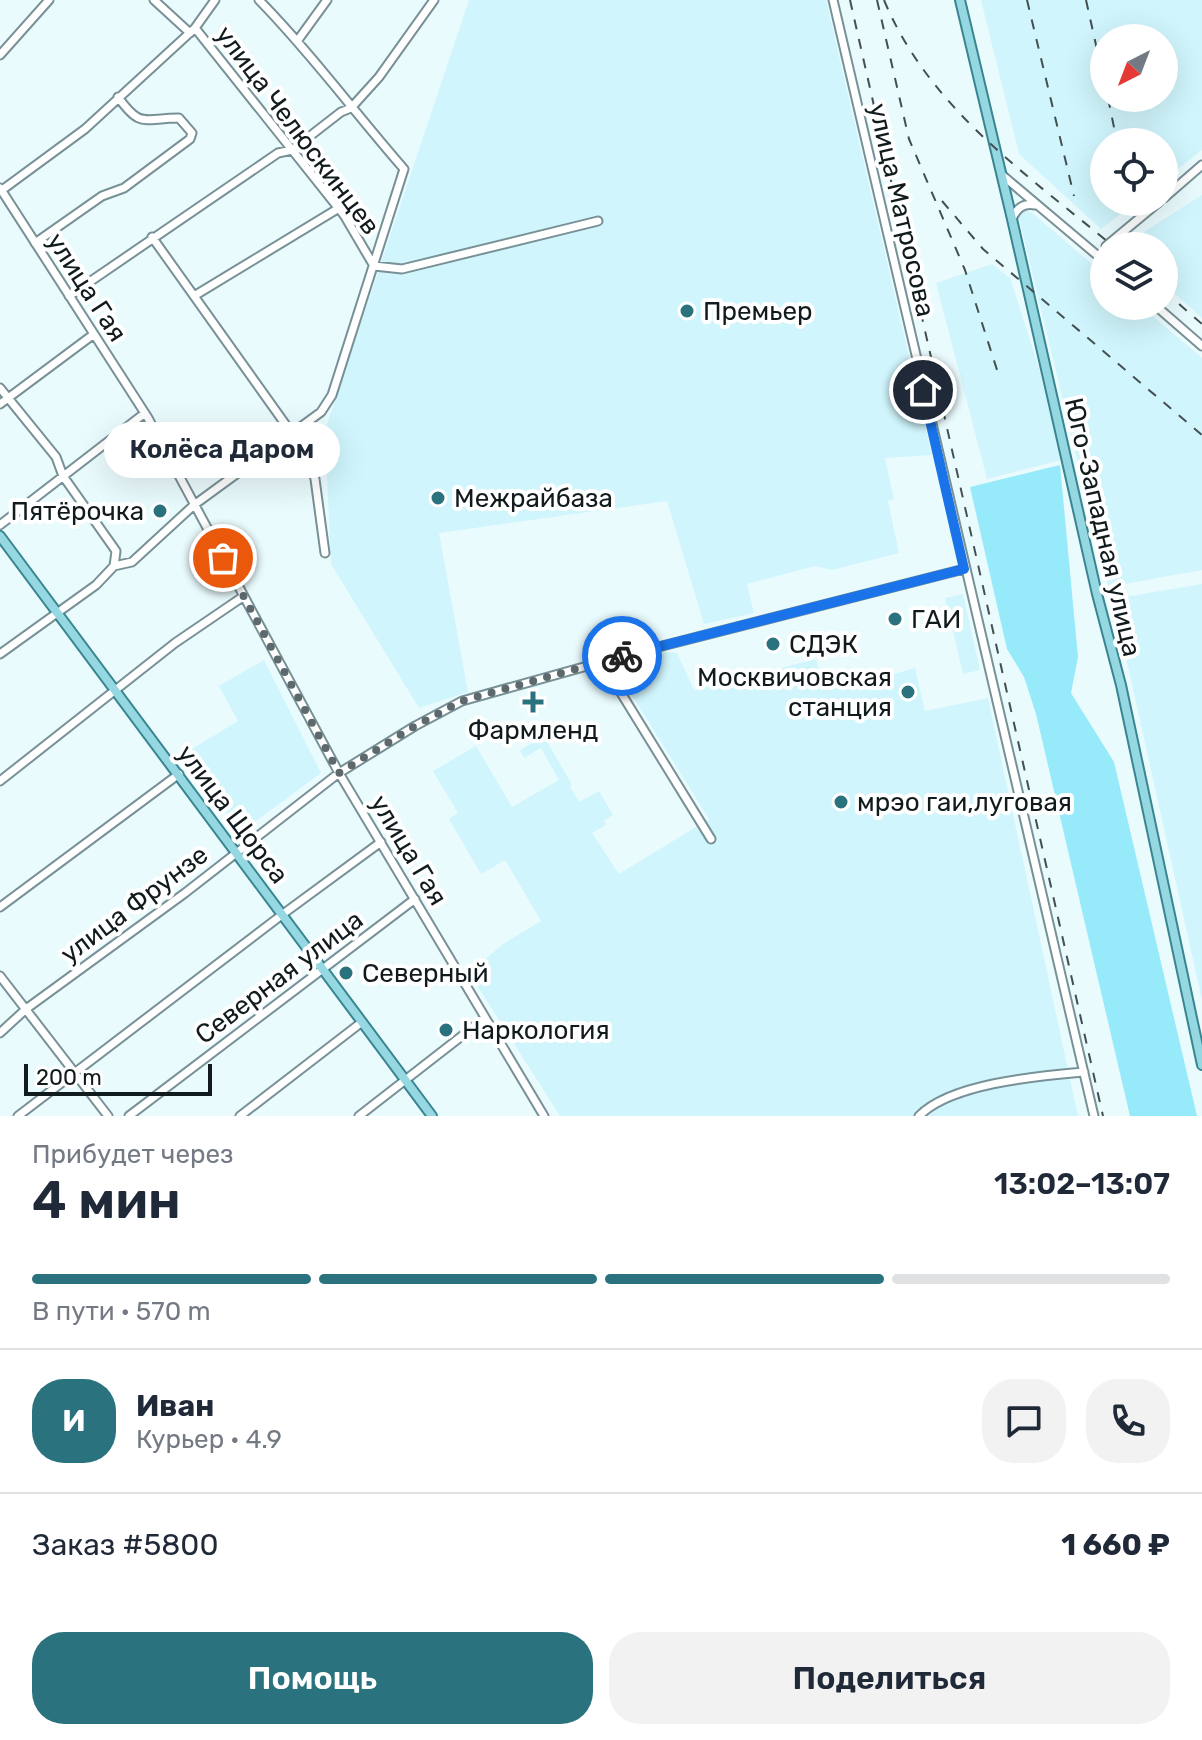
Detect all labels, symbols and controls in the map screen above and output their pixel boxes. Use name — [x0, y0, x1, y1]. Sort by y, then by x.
street label: улица Челюскинцев — [209, 20, 386, 241]
north arrow — [1090, 24, 1178, 112]
map controls — [1090, 24, 1178, 320]
street label: улица Матросова — [862, 100, 941, 320]
button: locate — [1090, 128, 1178, 216]
street label: улица Гая — [40, 227, 133, 347]
button: layers — [1090, 232, 1178, 320]
place label: Премьер — [703, 296, 812, 327]
marker: Премьер — [678, 302, 696, 320]
pin — [889, 356, 957, 424]
icon: home — [901, 368, 945, 412]
street label: Юго-Западная улица — [1058, 395, 1147, 659]
callout: Колёса Даром — [105, 422, 341, 478]
text: Колёса Даром — [130, 434, 314, 465]
place label: Межрайбаза — [454, 483, 613, 514]
marker: Межрайбаза — [429, 489, 447, 507]
place label: Пятёрочка — [10, 496, 144, 527]
marker: Пятёрочка — [151, 502, 169, 520]
pin — [189, 524, 257, 592]
icon: bag — [201, 536, 245, 580]
place label: ГАИ — [911, 604, 961, 635]
marker: ГАИ — [886, 610, 904, 628]
courier — [582, 616, 662, 696]
place label: СДЭК — [789, 629, 858, 660]
icon: bike — [600, 634, 644, 678]
marker: СДЭК — [764, 635, 782, 653]
place label: Москвичовская станция — [697, 662, 892, 723]
marker: Москвичовская станция — [899, 683, 917, 701]
marker: Фармленд — [524, 693, 542, 711]
place label: Фармленд — [468, 715, 598, 746]
street label: улица Щорса — [170, 739, 295, 890]
place label: мрэо гаи,луговая — [857, 787, 1072, 818]
street label: улица Гая — [364, 789, 454, 911]
marker: мрэо гаи,луговая — [832, 793, 850, 811]
street label: улица Фрунзе — [55, 839, 214, 970]
street label: Северная улица — [189, 904, 369, 1051]
place label: Северный — [362, 958, 489, 989]
marker: Северный — [337, 964, 355, 982]
place label: Наркология — [462, 1015, 610, 1046]
marker: Наркология — [437, 1021, 455, 1039]
scale bar — [24, 1060, 212, 1096]
text: 200 m — [36, 1064, 102, 1091]
text: Прибудет через — [32, 1139, 233, 1170]
text: 13:02–13:07 — [994, 1166, 1170, 1202]
text: 4 мин — [32, 1169, 181, 1231]
text: В пути · 570 m — [32, 1296, 211, 1327]
button: chat — [982, 1379, 1066, 1463]
button: phone — [1086, 1379, 1170, 1463]
text: Иван — [136, 1388, 214, 1424]
text: И — [62, 1403, 86, 1439]
text: Курьер · 4.9 — [136, 1424, 282, 1455]
text: Заказ #5800 — [32, 1527, 218, 1563]
text: 1 660 ₽ — [1061, 1527, 1170, 1563]
button: Помощь — [32, 1632, 593, 1724]
button: Поделиться — [609, 1632, 1170, 1724]

